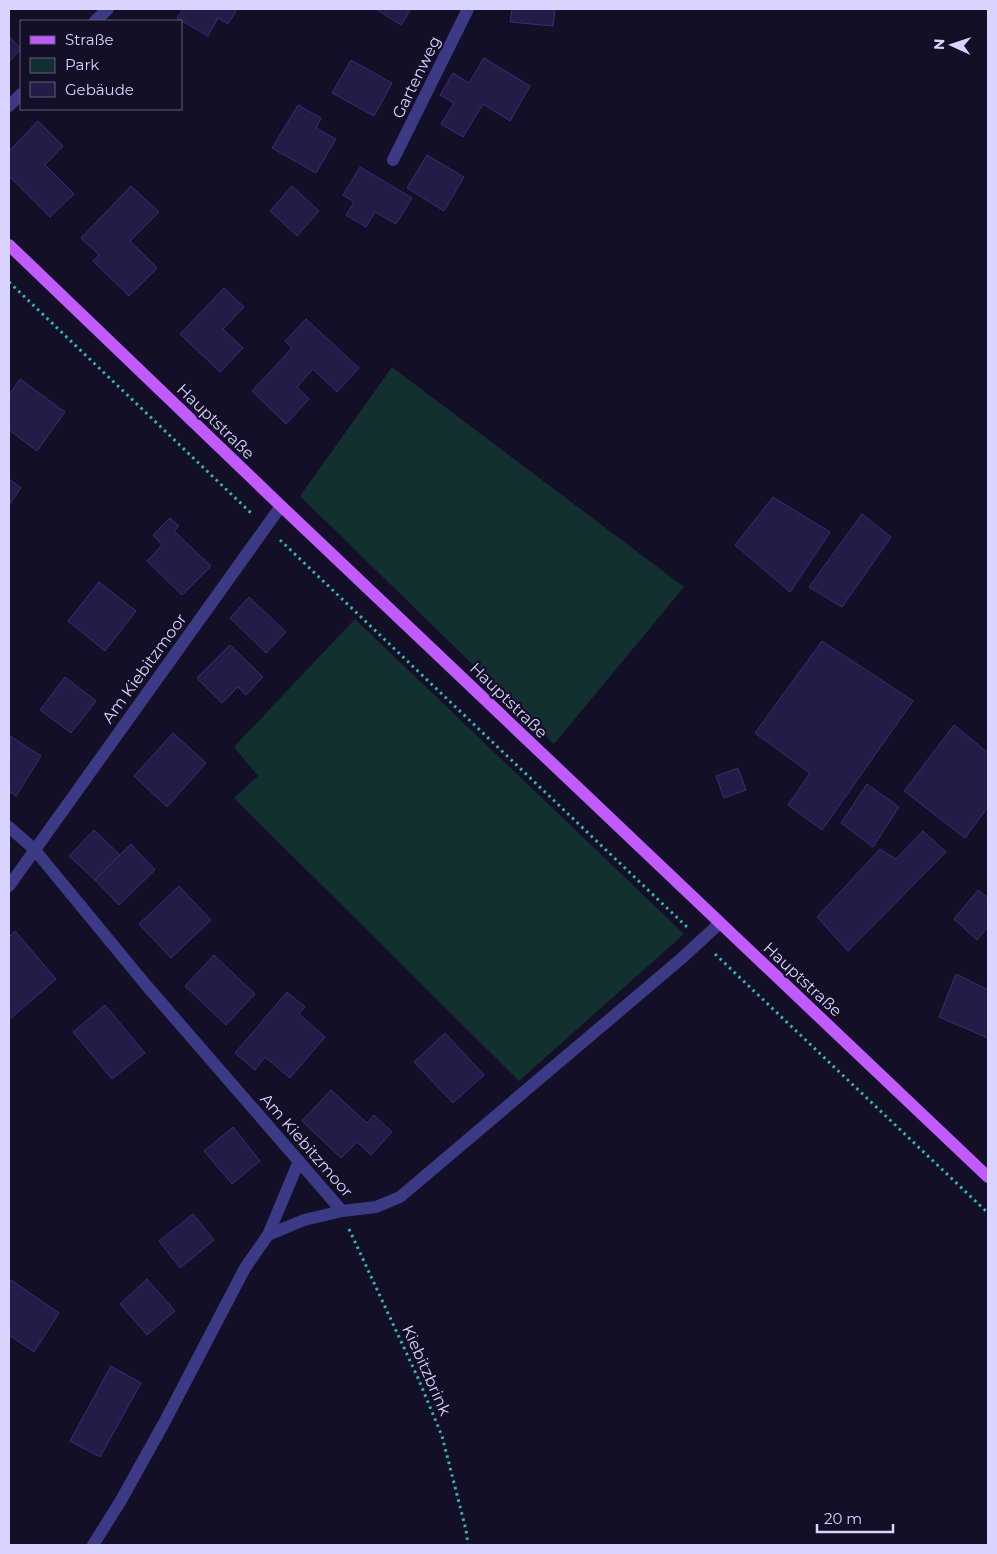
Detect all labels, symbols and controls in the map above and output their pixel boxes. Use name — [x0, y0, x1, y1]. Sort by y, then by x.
legend — [20, 20, 182, 110]
north arrow — [927, 20, 977, 70]
text: Straße — [65, 30, 114, 49]
street label: Gartenweg — [388, 33, 445, 122]
text: N — [930, 38, 948, 50]
text: Park — [65, 55, 99, 74]
text: Gebäude — [65, 80, 134, 99]
street label: Hauptstraße — [173, 380, 258, 463]
street label: Am Kiebitzmoor — [98, 610, 191, 727]
street label: Hauptstraße — [466, 659, 551, 742]
street label: Hauptstraße — [759, 938, 846, 1021]
street label: Am Kiebitzmoor — [256, 1090, 357, 1201]
street label: Kiebitzbrink — [398, 1322, 455, 1419]
scale bar — [817, 1502, 893, 1534]
text: 20 m — [824, 1509, 862, 1528]

